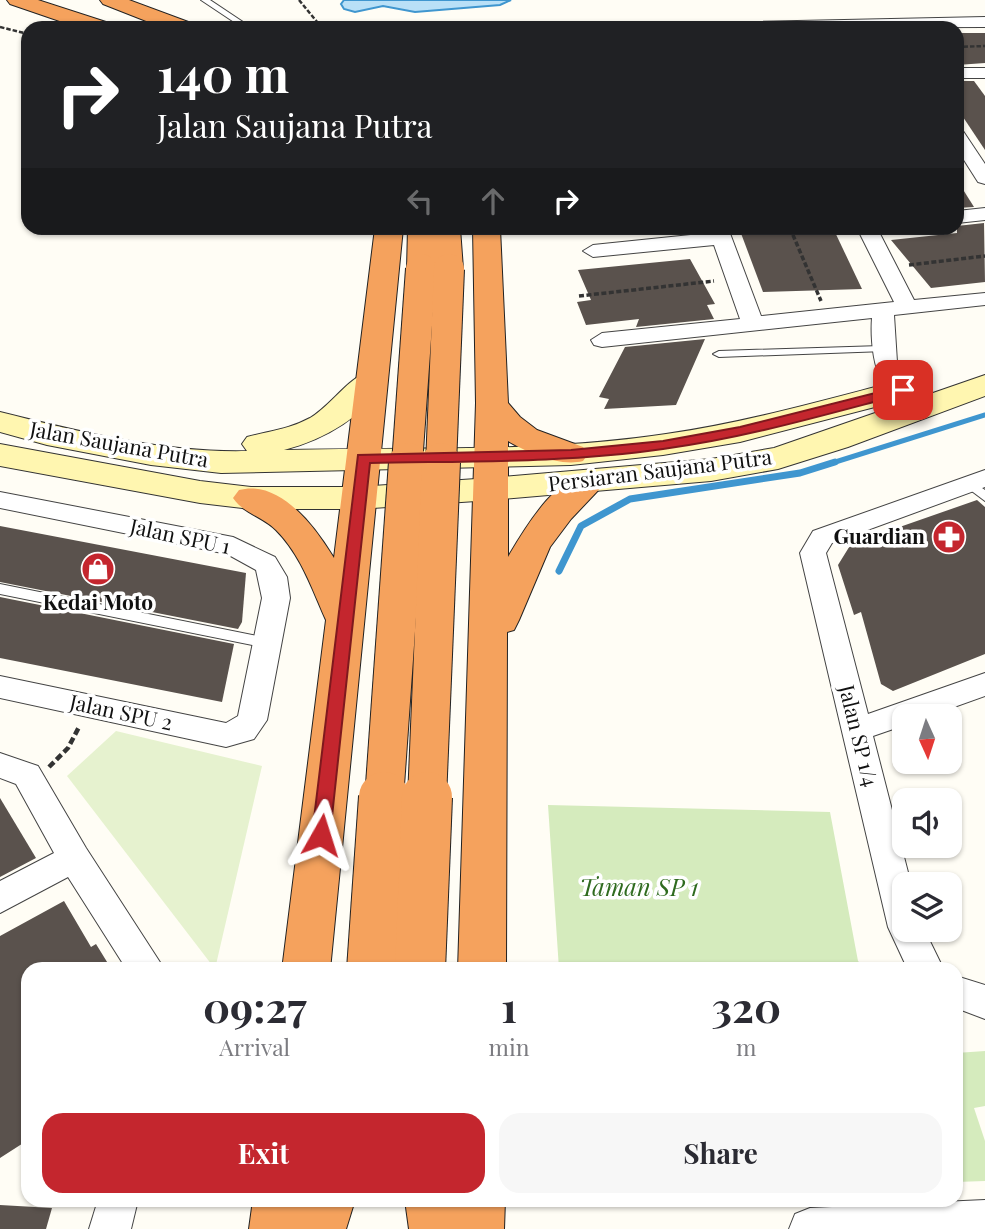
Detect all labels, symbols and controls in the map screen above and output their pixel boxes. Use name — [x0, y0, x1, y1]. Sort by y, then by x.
text: 140 m — [157, 40, 289, 105]
icon: right — [42, 49, 133, 140]
text: Jalan Saujana Putra — [157, 103, 433, 146]
icon: left — [401, 182, 439, 220]
icon: ahead — [474, 182, 512, 220]
icon: right — [547, 182, 585, 220]
pin — [873, 360, 933, 420]
icon: arrive — [884, 371, 922, 409]
street label: Jalan Saujana Putra — [27, 413, 211, 473]
street label: Persiaran Saujana Putra — [546, 441, 774, 497]
street label: Jalan SPU 1 — [127, 511, 233, 559]
pharmacy icon: Guardian — [930, 518, 968, 556]
place label: Guardian — [834, 521, 925, 549]
shop icon: Kedai Moto — [79, 550, 117, 588]
place label: Kedai Moto — [43, 587, 153, 615]
street label: Jalan SP 1/4 — [834, 681, 886, 789]
street label: Jalan SPU 2 — [67, 686, 175, 736]
north arrow — [892, 704, 962, 774]
map controls — [892, 704, 962, 942]
button: sound — [892, 788, 962, 858]
position arrow — [284, 798, 358, 872]
park label: Taman SP 1 — [579, 870, 699, 902]
button: layers — [892, 872, 962, 942]
text: 09:27 — [203, 978, 307, 1034]
text: 1 — [501, 978, 517, 1034]
text: 320 — [711, 978, 781, 1034]
text: Arrival — [219, 1031, 290, 1062]
text: min — [489, 1031, 529, 1062]
text: m — [736, 1031, 756, 1062]
button: Exit — [42, 1113, 485, 1193]
button: Share — [499, 1113, 942, 1193]

